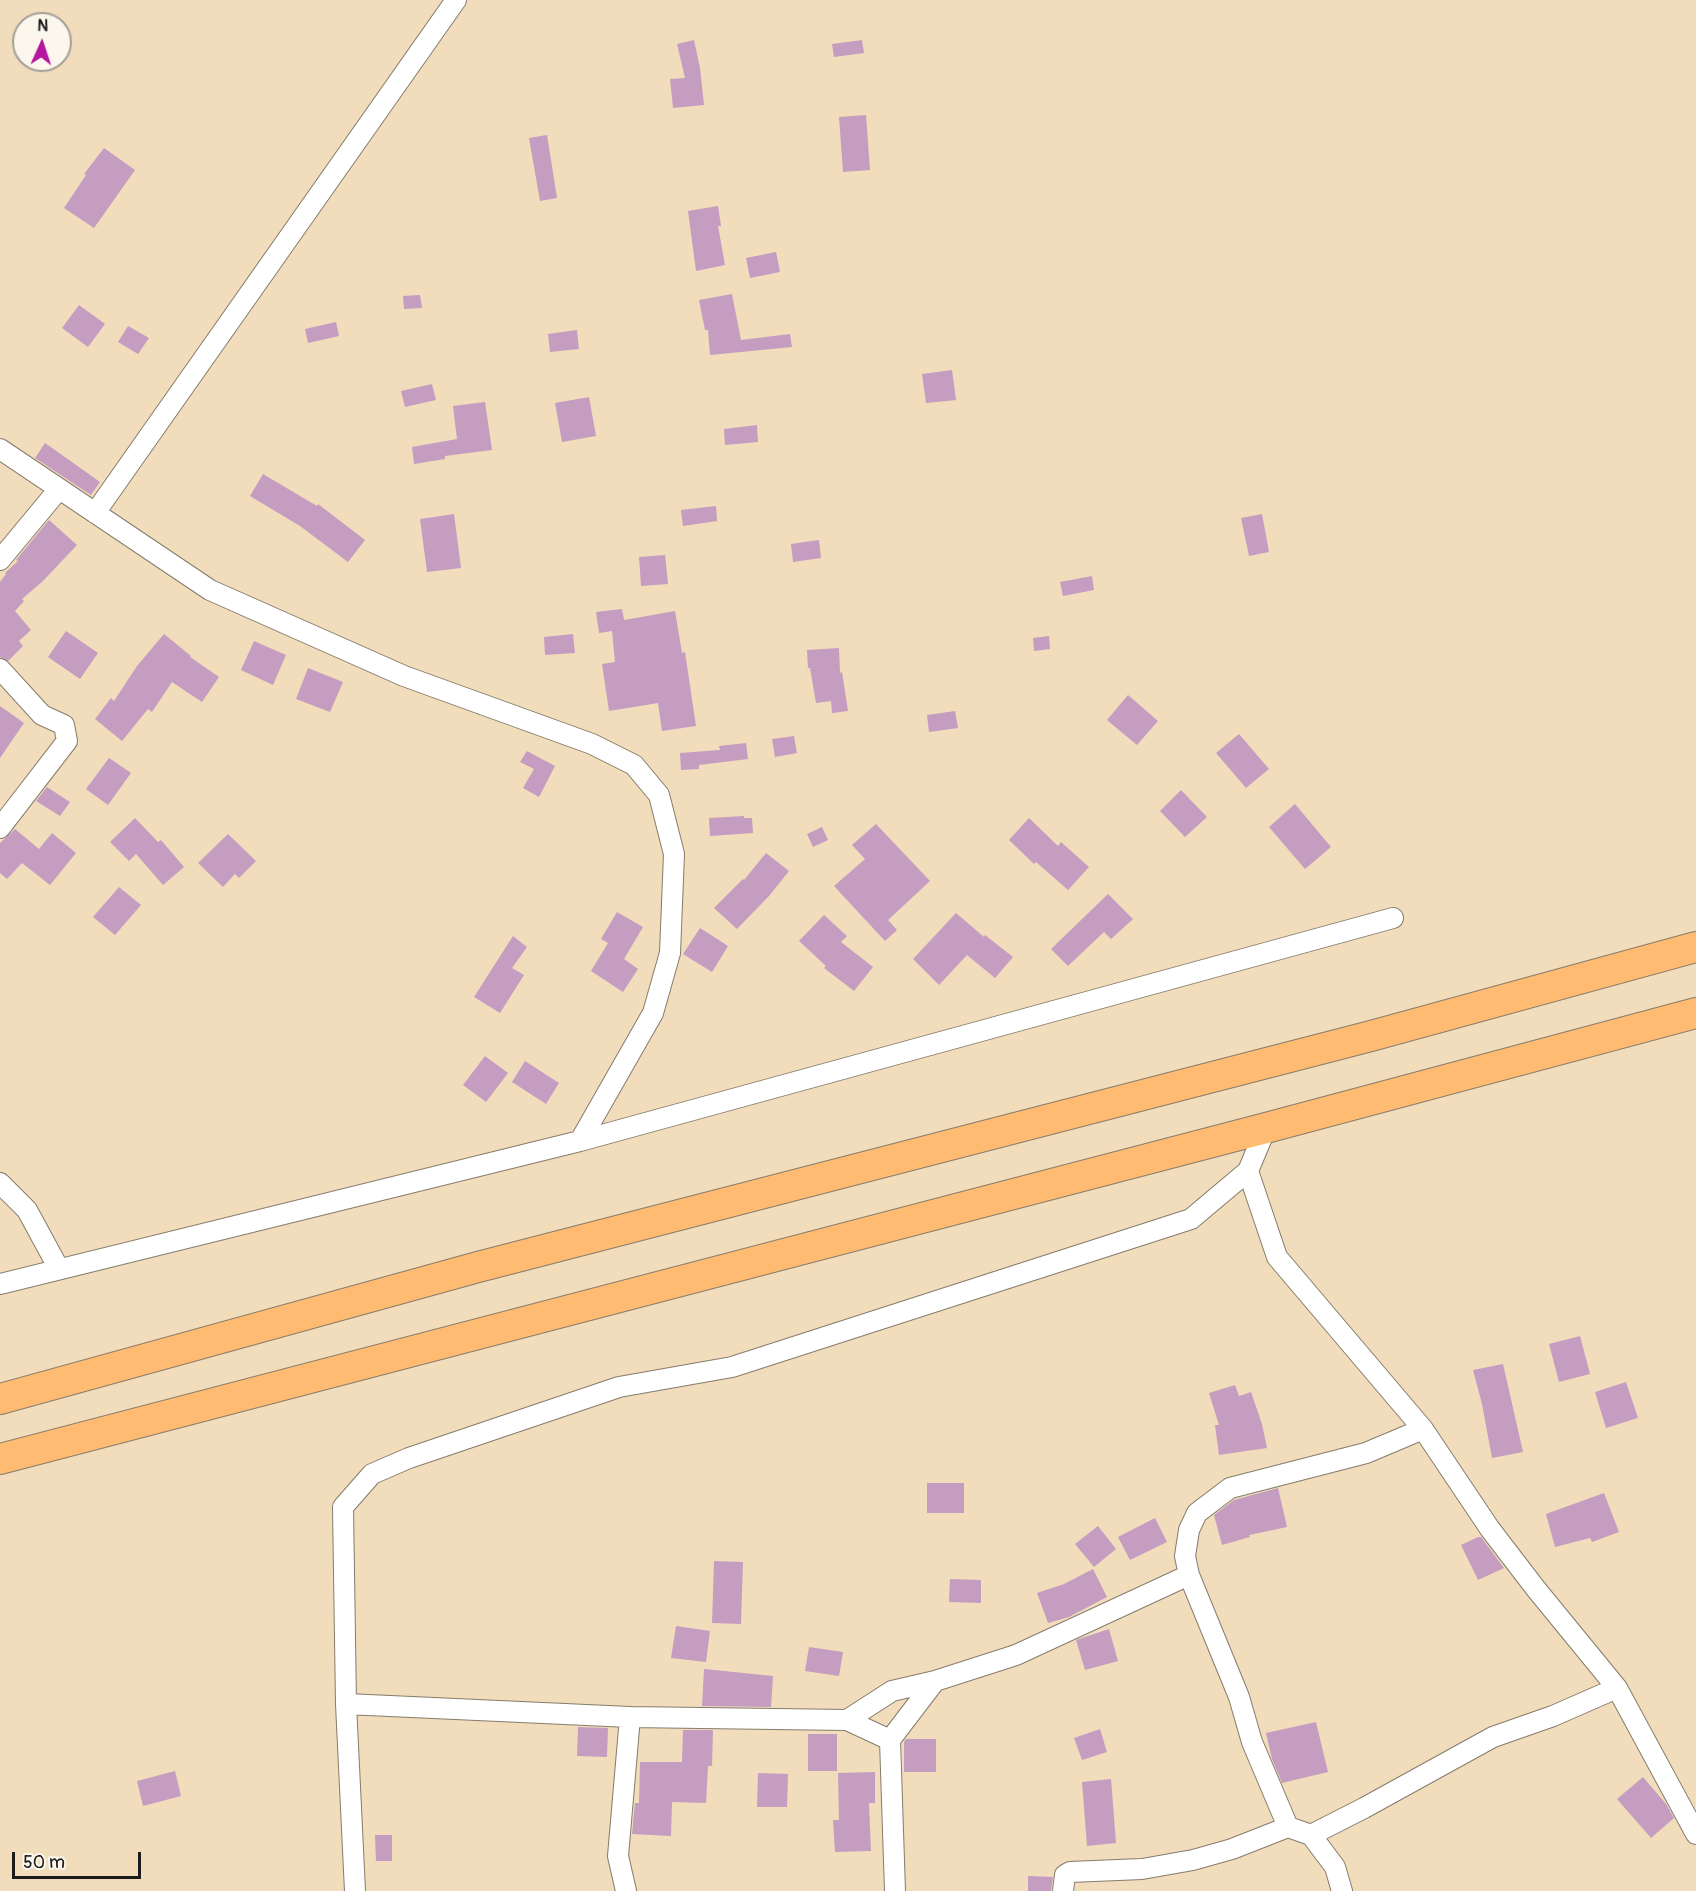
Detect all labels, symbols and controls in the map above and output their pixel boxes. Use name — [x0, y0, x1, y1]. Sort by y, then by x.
north arrow — [12, 12, 72, 72]
text: N — [37, 16, 49, 36]
scale bar — [15, 1840, 144, 1878]
text: 50 m — [23, 1851, 65, 1874]

